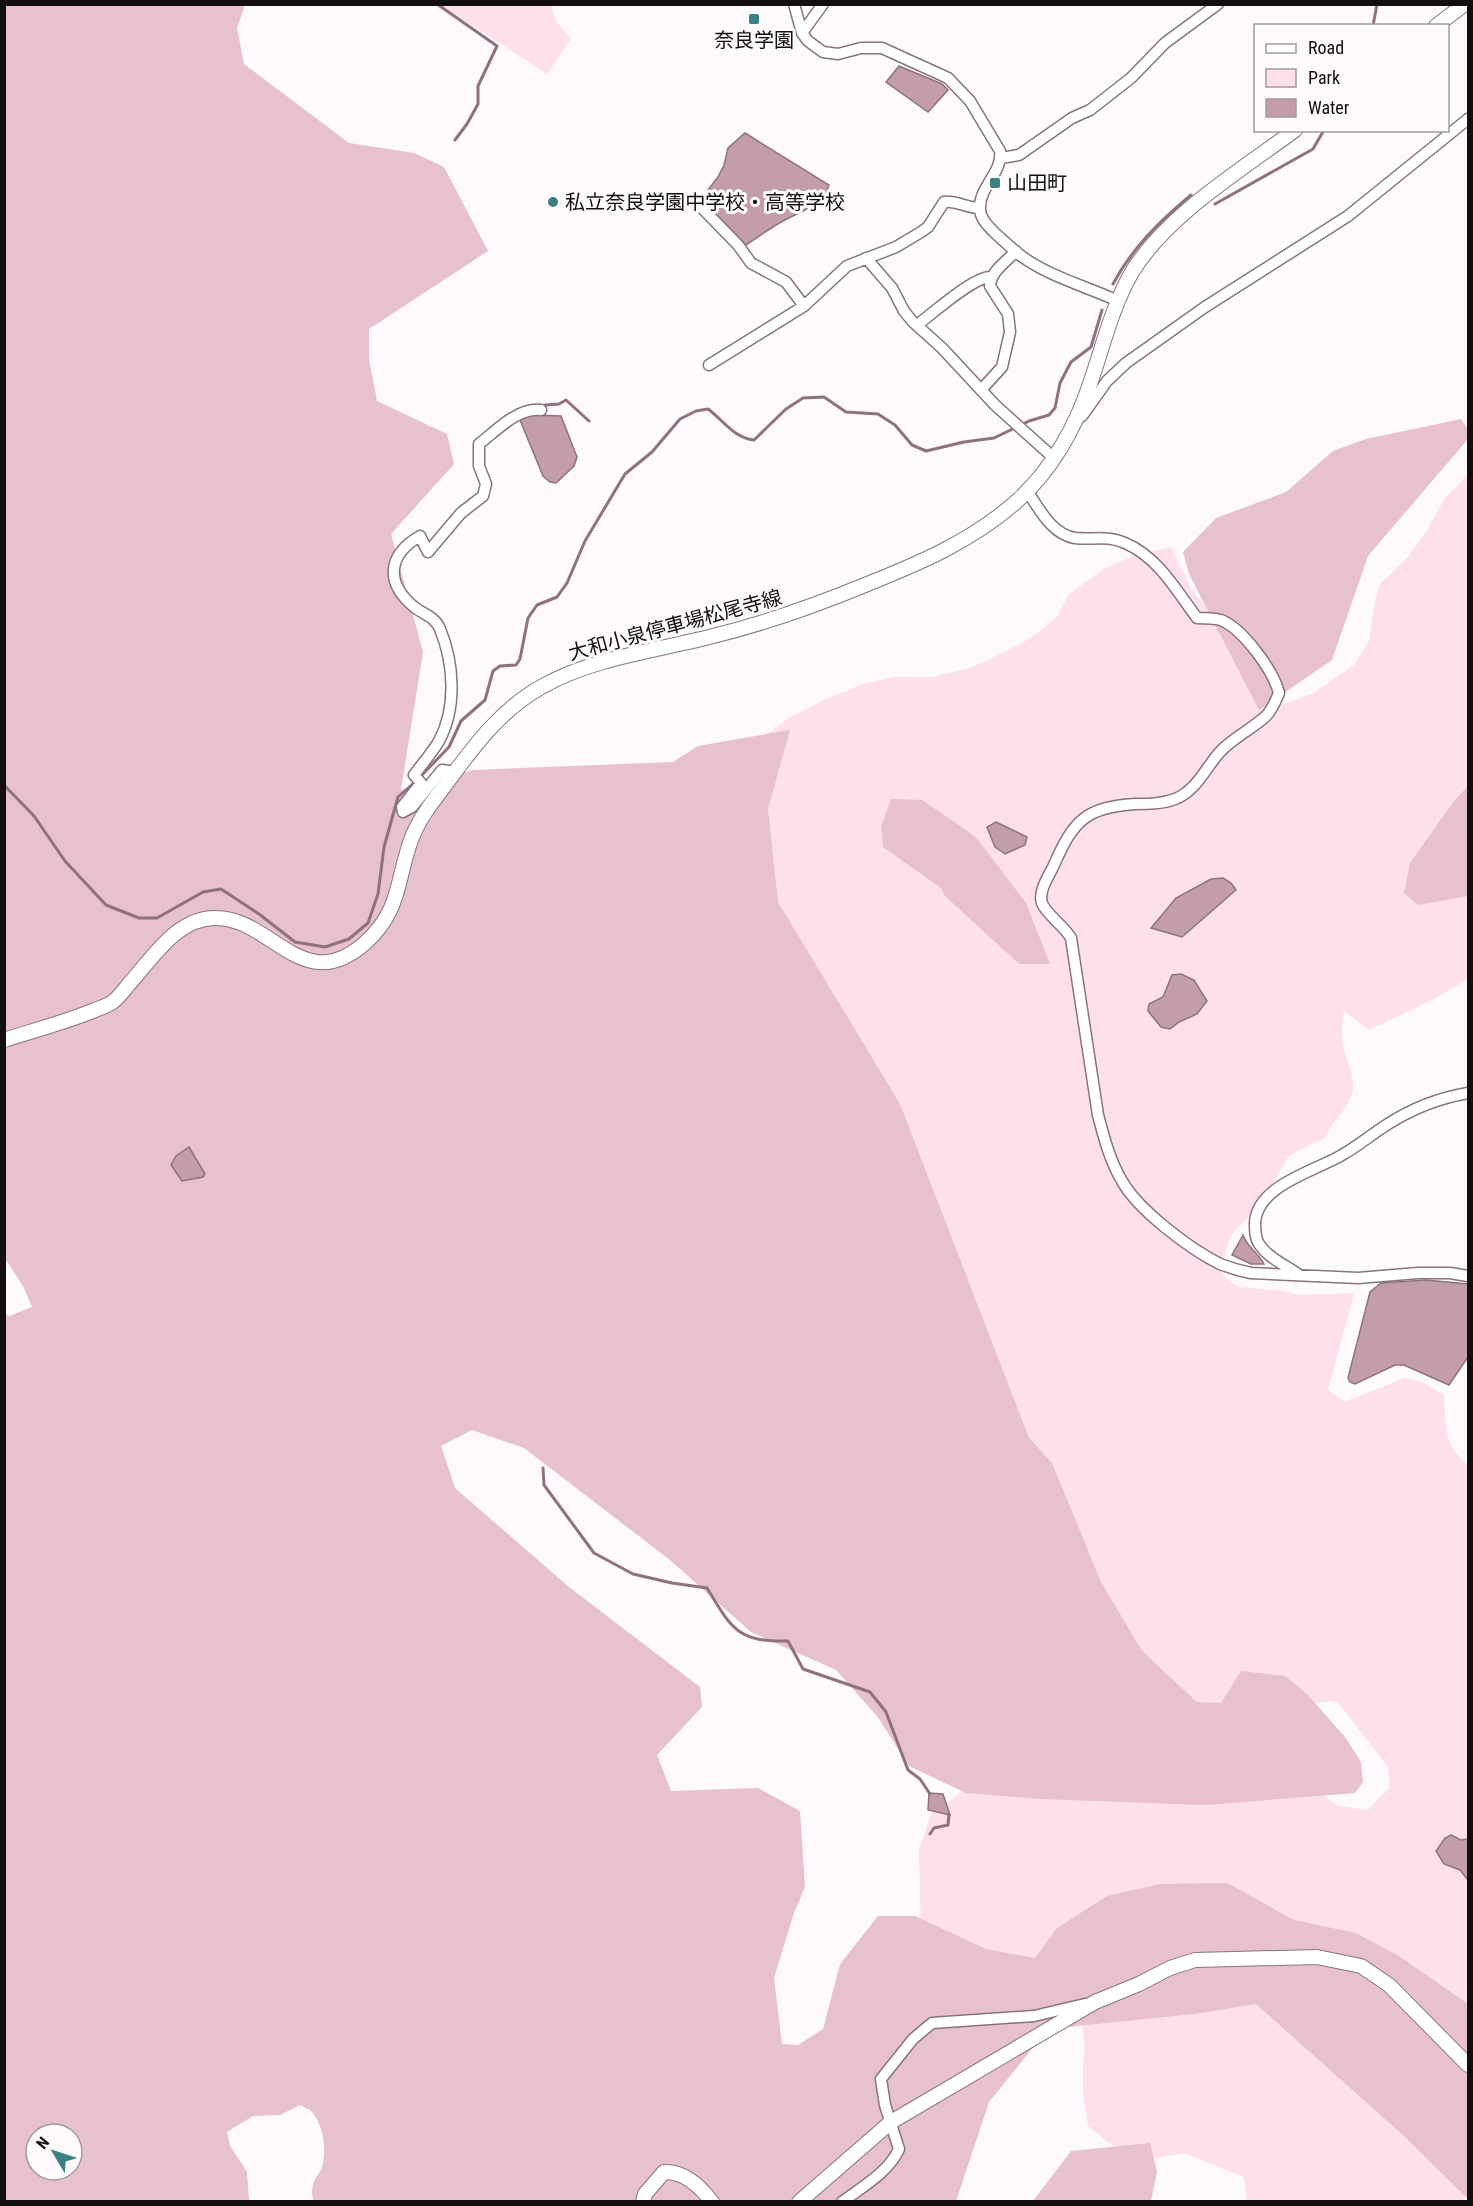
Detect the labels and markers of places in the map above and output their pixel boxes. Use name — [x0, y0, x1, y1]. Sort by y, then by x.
marker: 奈良学園 — [747, 12, 761, 26]
place label: 奈良学園 — [714, 28, 794, 52]
place label: 山田町 — [1007, 171, 1067, 195]
marker: 山田町 — [988, 176, 1002, 190]
place label: 私立奈良学園中学校・高等学校 — [565, 190, 845, 214]
marker: 私立奈良学園中学校・高等学校 — [546, 195, 560, 209]

